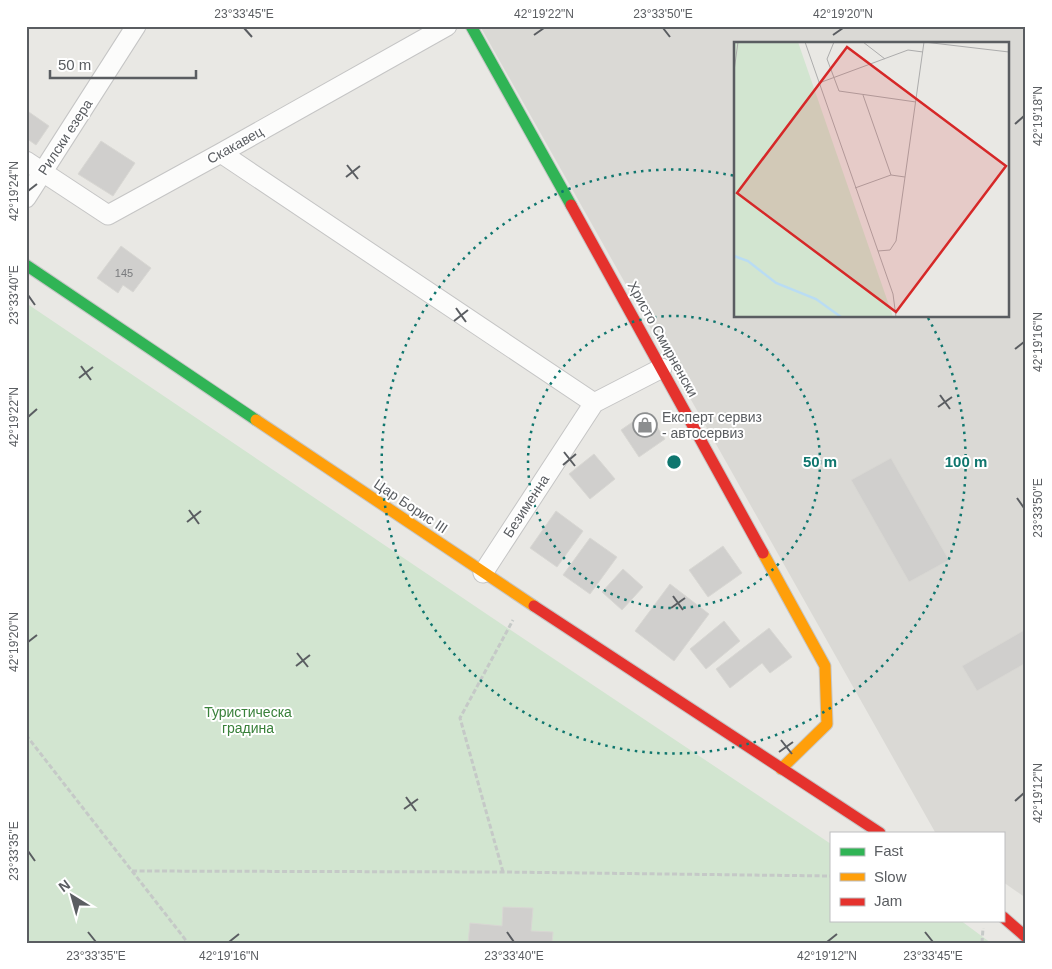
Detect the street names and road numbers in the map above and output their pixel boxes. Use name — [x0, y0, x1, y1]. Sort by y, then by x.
street label: Рилски езера — [35, 96, 96, 178]
street label: Скакавец — [204, 123, 266, 167]
street label: Христо Смирненски — [625, 279, 701, 399]
street label: Безименна — [500, 471, 552, 540]
street label: Цар Борис III — [371, 476, 451, 536]

